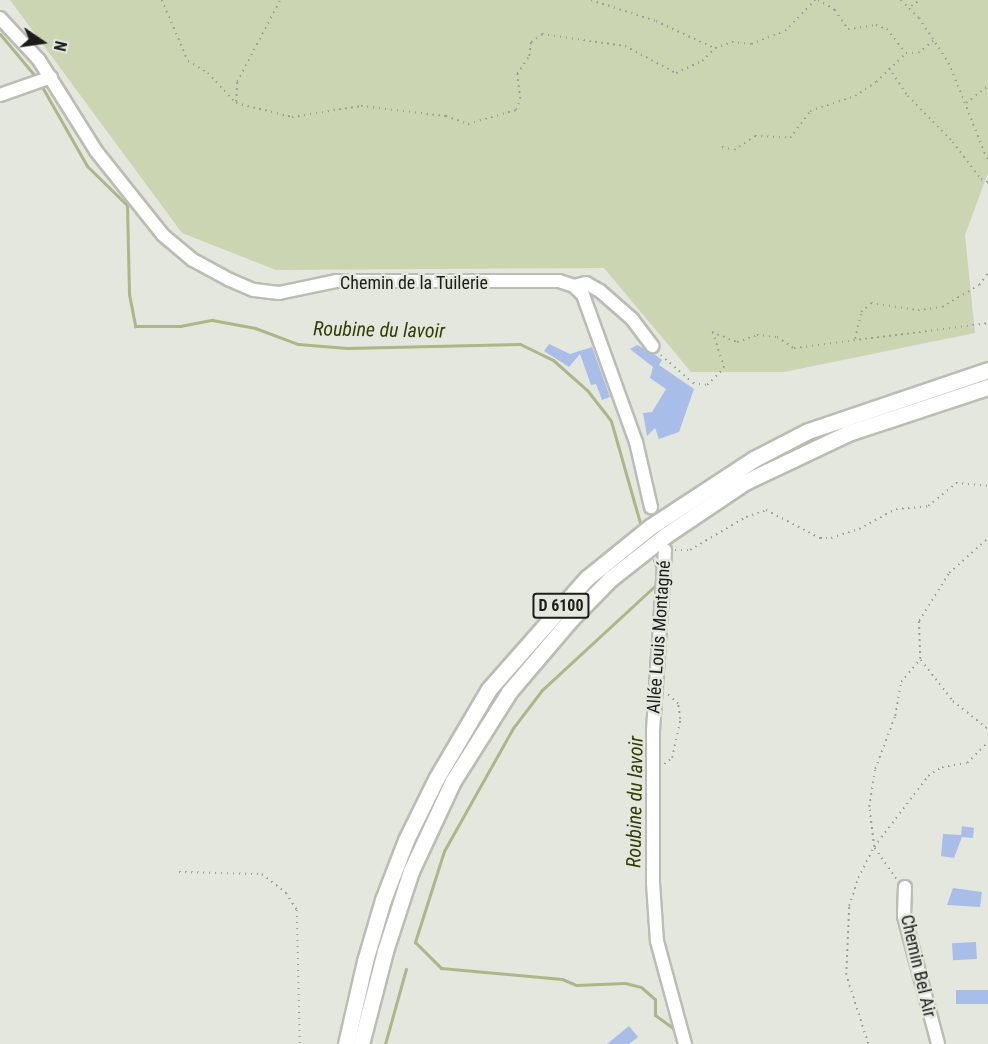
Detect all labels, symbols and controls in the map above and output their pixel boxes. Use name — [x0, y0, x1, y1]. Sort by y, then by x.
north arrow — [12, 12, 72, 72]
text: N — [50, 39, 70, 53]
street label: Chemin de la Tuilerie — [340, 272, 488, 294]
water label: Roubine du lavoir — [313, 317, 445, 343]
street label: Allée Louis Montagné — [643, 560, 675, 714]
road number: D 6100 — [531, 593, 591, 619]
water label: Roubine du lavoir — [622, 736, 648, 868]
street label: Chemin Bel Air — [896, 913, 940, 1019]

